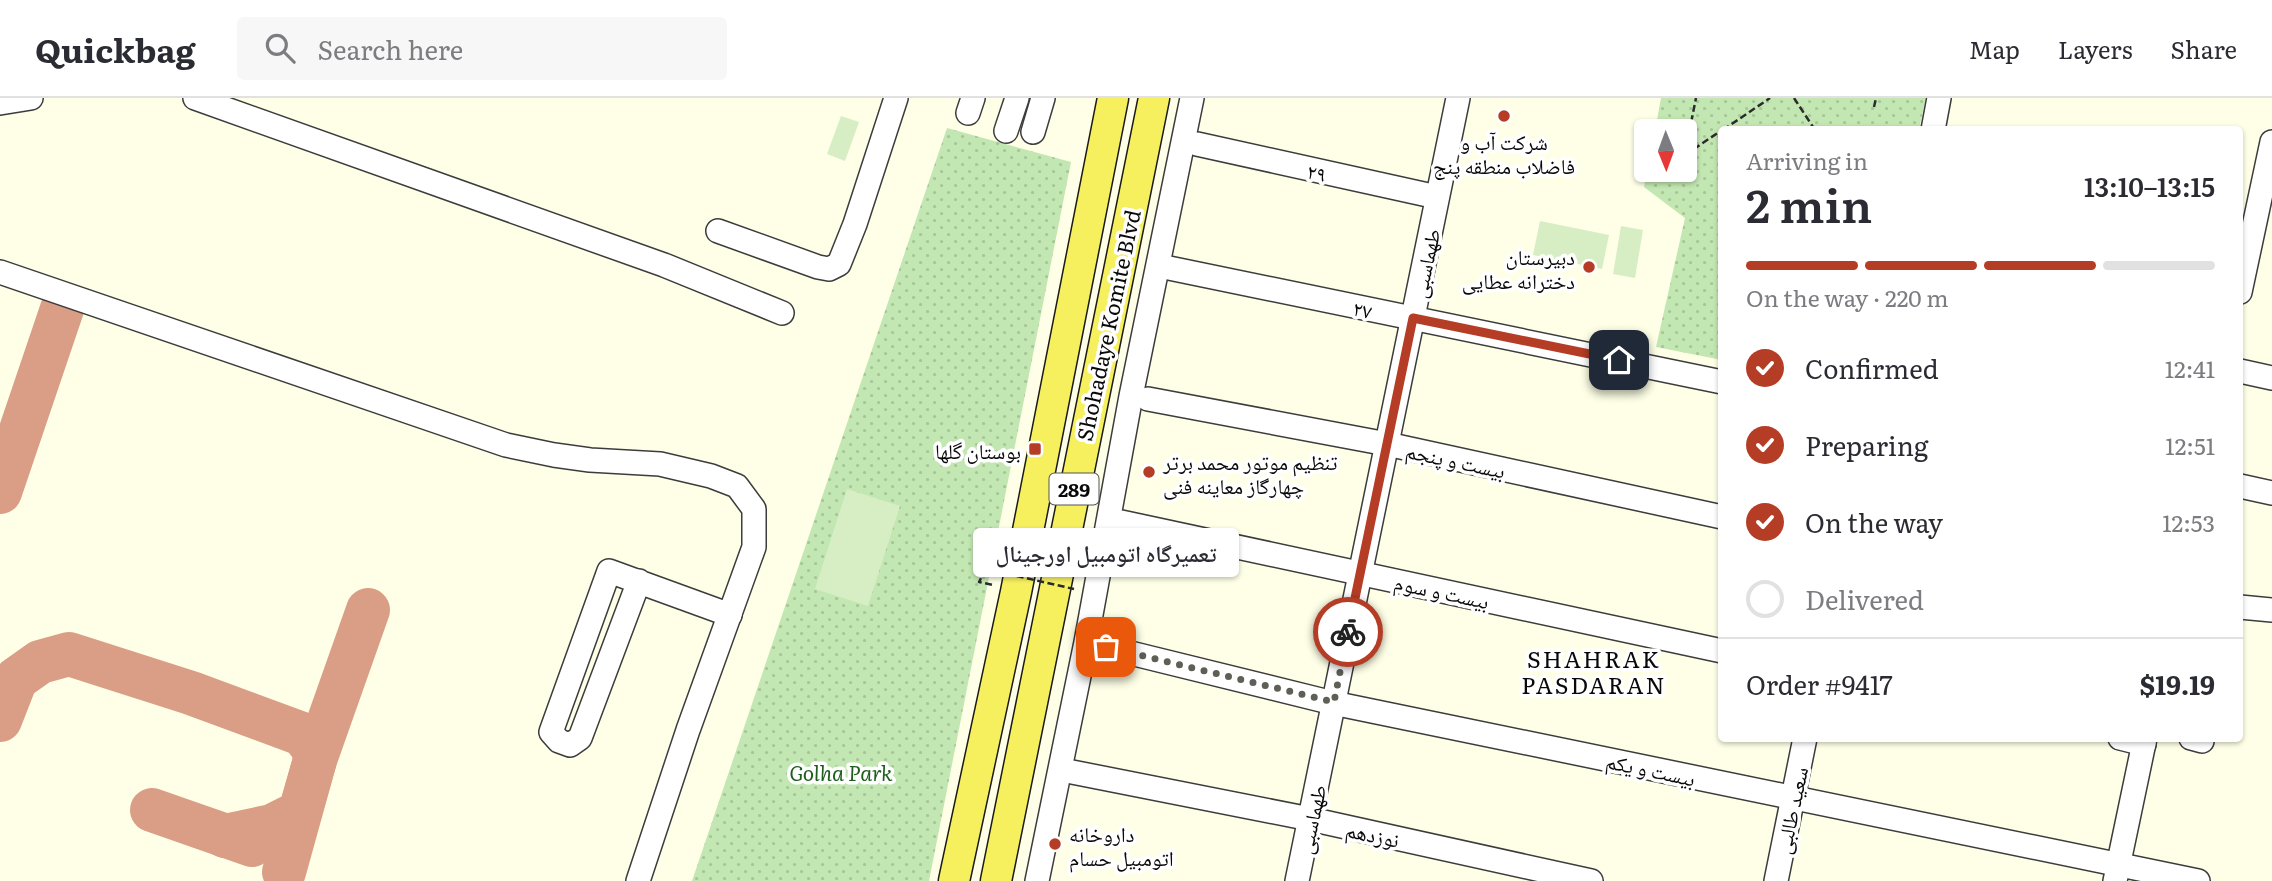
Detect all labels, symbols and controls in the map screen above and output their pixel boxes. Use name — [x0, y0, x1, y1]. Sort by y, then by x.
search box — [237, 17, 727, 80]
text: Quickbag — [35, 24, 195, 73]
icon: search — [261, 29, 299, 67]
text: Search here — [317, 29, 463, 68]
text: Map — [1969, 31, 2020, 66]
text: Layers — [2058, 31, 2132, 66]
text: Share — [2170, 31, 2237, 66]
marker: شرکت آب و فاضلاب منطقه پنج — [1496, 108, 1512, 124]
north arrow — [1634, 119, 1698, 182]
map controls — [1634, 119, 1697, 182]
place label: شرکت آب و فاضلاب منطقه پنج — [1433, 125, 1575, 180]
text: Arriving in — [1746, 143, 1868, 177]
street label: ۲۹ — [1305, 154, 1329, 188]
text: 13:10–13:15 — [2084, 166, 2215, 205]
text: 2 min — [1746, 169, 1872, 237]
street label: Shohadaye Komite Blvd — [1067, 206, 1147, 444]
street label: طهماسبی — [1402, 225, 1446, 301]
place label: دبیرستان دخترانه عطایی — [1462, 240, 1575, 295]
marker: دبیرستان دخترانه عطایی — [1581, 259, 1597, 275]
text: On the way · 220 m — [1746, 280, 1949, 314]
street label: ۲۷ — [1351, 291, 1375, 325]
pin — [1589, 330, 1649, 390]
icon: home — [1600, 341, 1638, 379]
text: Confirmed — [1805, 348, 1939, 387]
icon: check — [1746, 349, 1784, 387]
text: 12:41 — [2165, 351, 2215, 385]
text: Preparing — [1805, 425, 1928, 464]
icon: check — [1746, 426, 1784, 464]
text: 12:51 — [2165, 428, 2215, 462]
street label: بیست و پنجم — [1403, 433, 1509, 486]
place label: بوستان گلها — [935, 434, 1021, 465]
marker: بوستان گلها — [1027, 441, 1043, 457]
place label: تنظیم موتور محمد برتر چهارگاز معاینه فنی — [1162, 445, 1337, 500]
marker: تنظیم موتور محمد برتر چهارگاز معاینه فنی — [1141, 464, 1157, 480]
road number: 289 — [1050, 474, 1098, 504]
text: On the way — [1805, 502, 1943, 541]
icon: check — [1746, 503, 1784, 541]
text: 12:53 — [2162, 505, 2215, 539]
callout: تعمیرگاه اتومبیل اورجینال — [973, 528, 1239, 577]
text: تعمیرگاه اتومبیل اورجینال — [995, 535, 1217, 569]
street label: بیست و سوم — [1391, 565, 1492, 616]
text: Delivered — [1805, 579, 1924, 618]
courier — [1313, 597, 1383, 667]
icon: bike — [1329, 613, 1367, 651]
pin — [1076, 617, 1136, 677]
icon: bag — [1087, 628, 1125, 666]
district label: SHAHRAK PASDARAN — [1521, 641, 1667, 701]
text: Order #9417 — [1746, 664, 1893, 703]
text: $19.19 — [2140, 664, 2215, 703]
street label: بیست و یکم — [1603, 743, 1699, 794]
park label: Golha Park — [789, 756, 893, 787]
street label: سعید طالبی — [1766, 764, 1814, 856]
street label: طهماسبی — [1288, 781, 1332, 857]
street label: نوزدهم — [1343, 812, 1403, 855]
place label: داروخانه اتومبیل حسام — [1069, 817, 1174, 873]
marker: داروخانه اتومبیل حسام — [1047, 836, 1063, 852]

